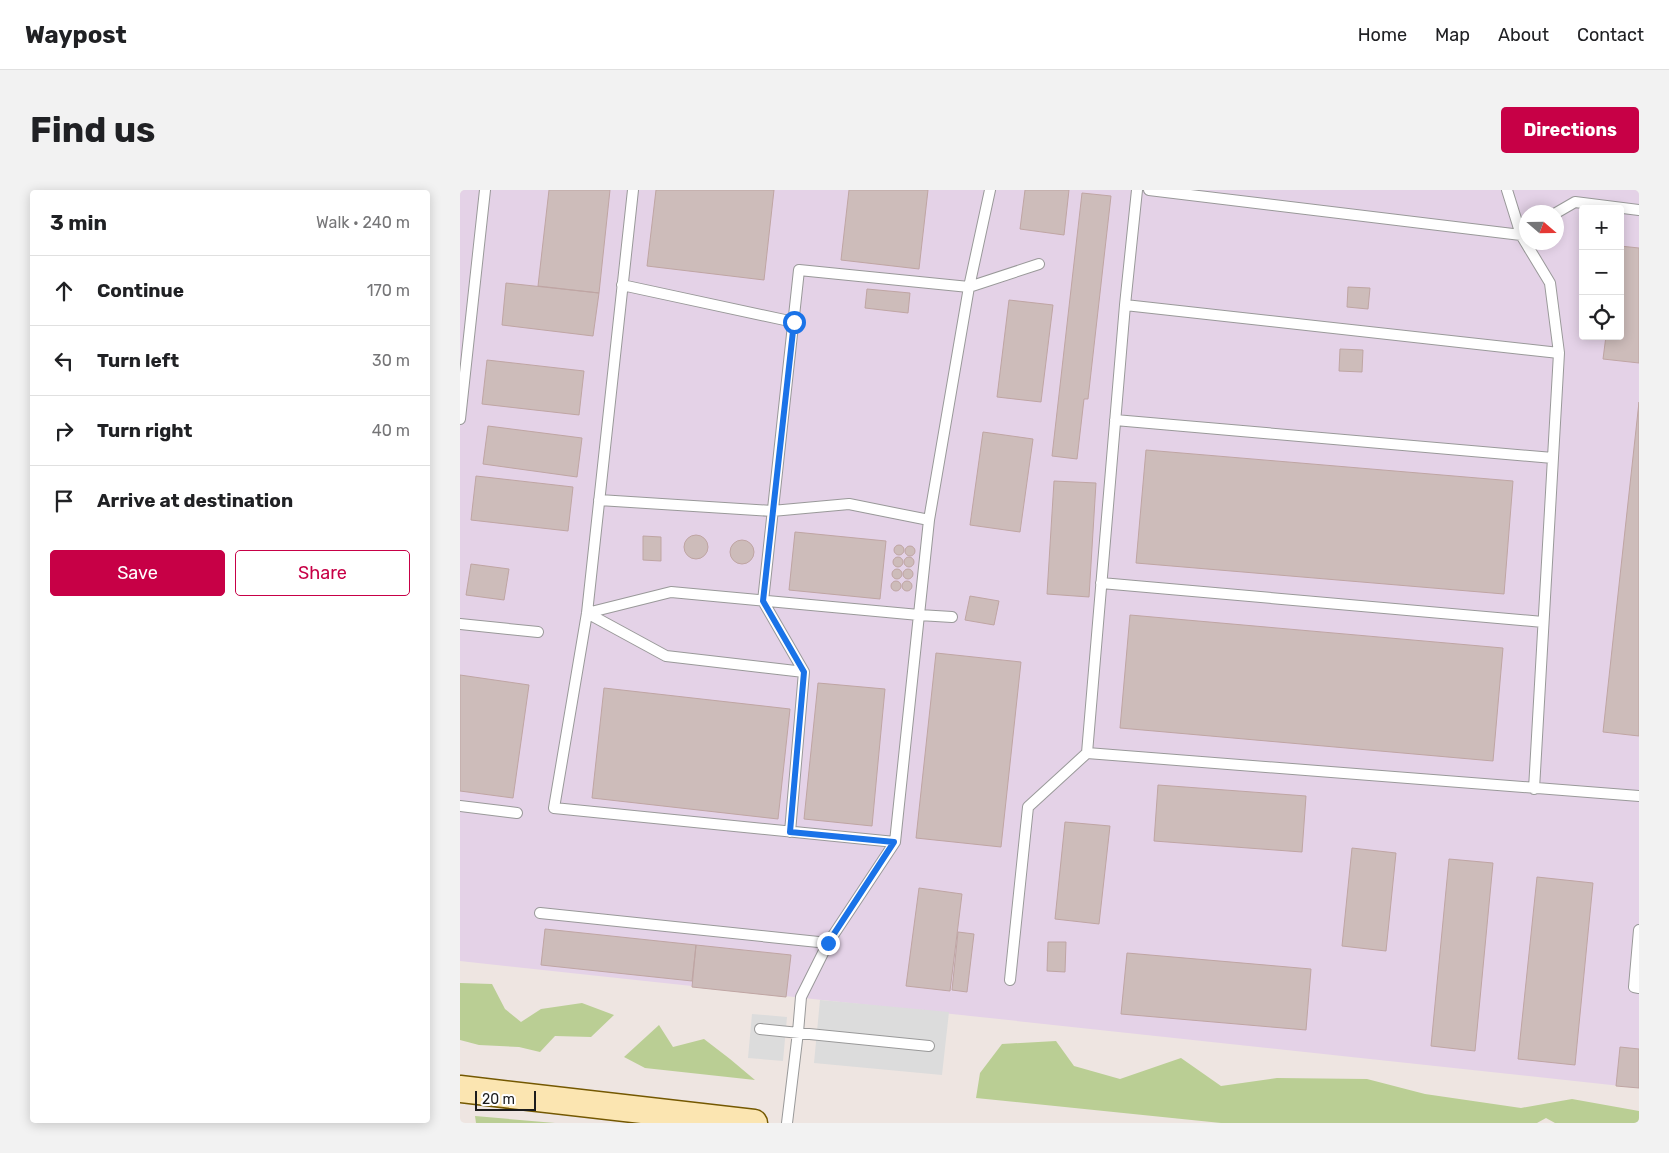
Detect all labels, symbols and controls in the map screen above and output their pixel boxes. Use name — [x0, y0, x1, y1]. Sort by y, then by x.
text: Waypost — [25, 21, 127, 49]
text: Home — [1358, 24, 1407, 46]
text: Map — [1435, 24, 1470, 46]
text: About — [1498, 24, 1549, 46]
text: Contact — [1577, 24, 1644, 46]
button: Directions — [1501, 107, 1639, 153]
text: Find us — [30, 109, 155, 151]
north arrow — [1519, 205, 1564, 250]
map controls — [1579, 205, 1624, 340]
button: + — [1579, 205, 1624, 250]
text: 3 min — [50, 210, 107, 235]
text: Walk · 240 m — [316, 213, 410, 232]
button: − — [1579, 250, 1624, 295]
icon: ahead — [50, 277, 78, 305]
text: Continue — [97, 279, 184, 302]
text: 170 m — [367, 281, 410, 300]
button: locate — [1579, 295, 1624, 340]
route start — [783, 311, 806, 334]
icon: left — [50, 347, 78, 375]
text: Turn left — [97, 349, 179, 372]
text: 30 m — [372, 351, 410, 370]
icon: right — [50, 417, 78, 445]
text: Turn right — [97, 419, 192, 442]
text: 40 m — [372, 421, 410, 440]
icon: arrive — [50, 487, 78, 515]
text: Arrive at destination — [97, 489, 293, 512]
button: Save — [50, 550, 225, 596]
button: Share — [235, 550, 410, 596]
route end — [817, 932, 840, 955]
scale bar — [475, 1088, 536, 1111]
text: 20 m — [482, 1091, 515, 1108]

